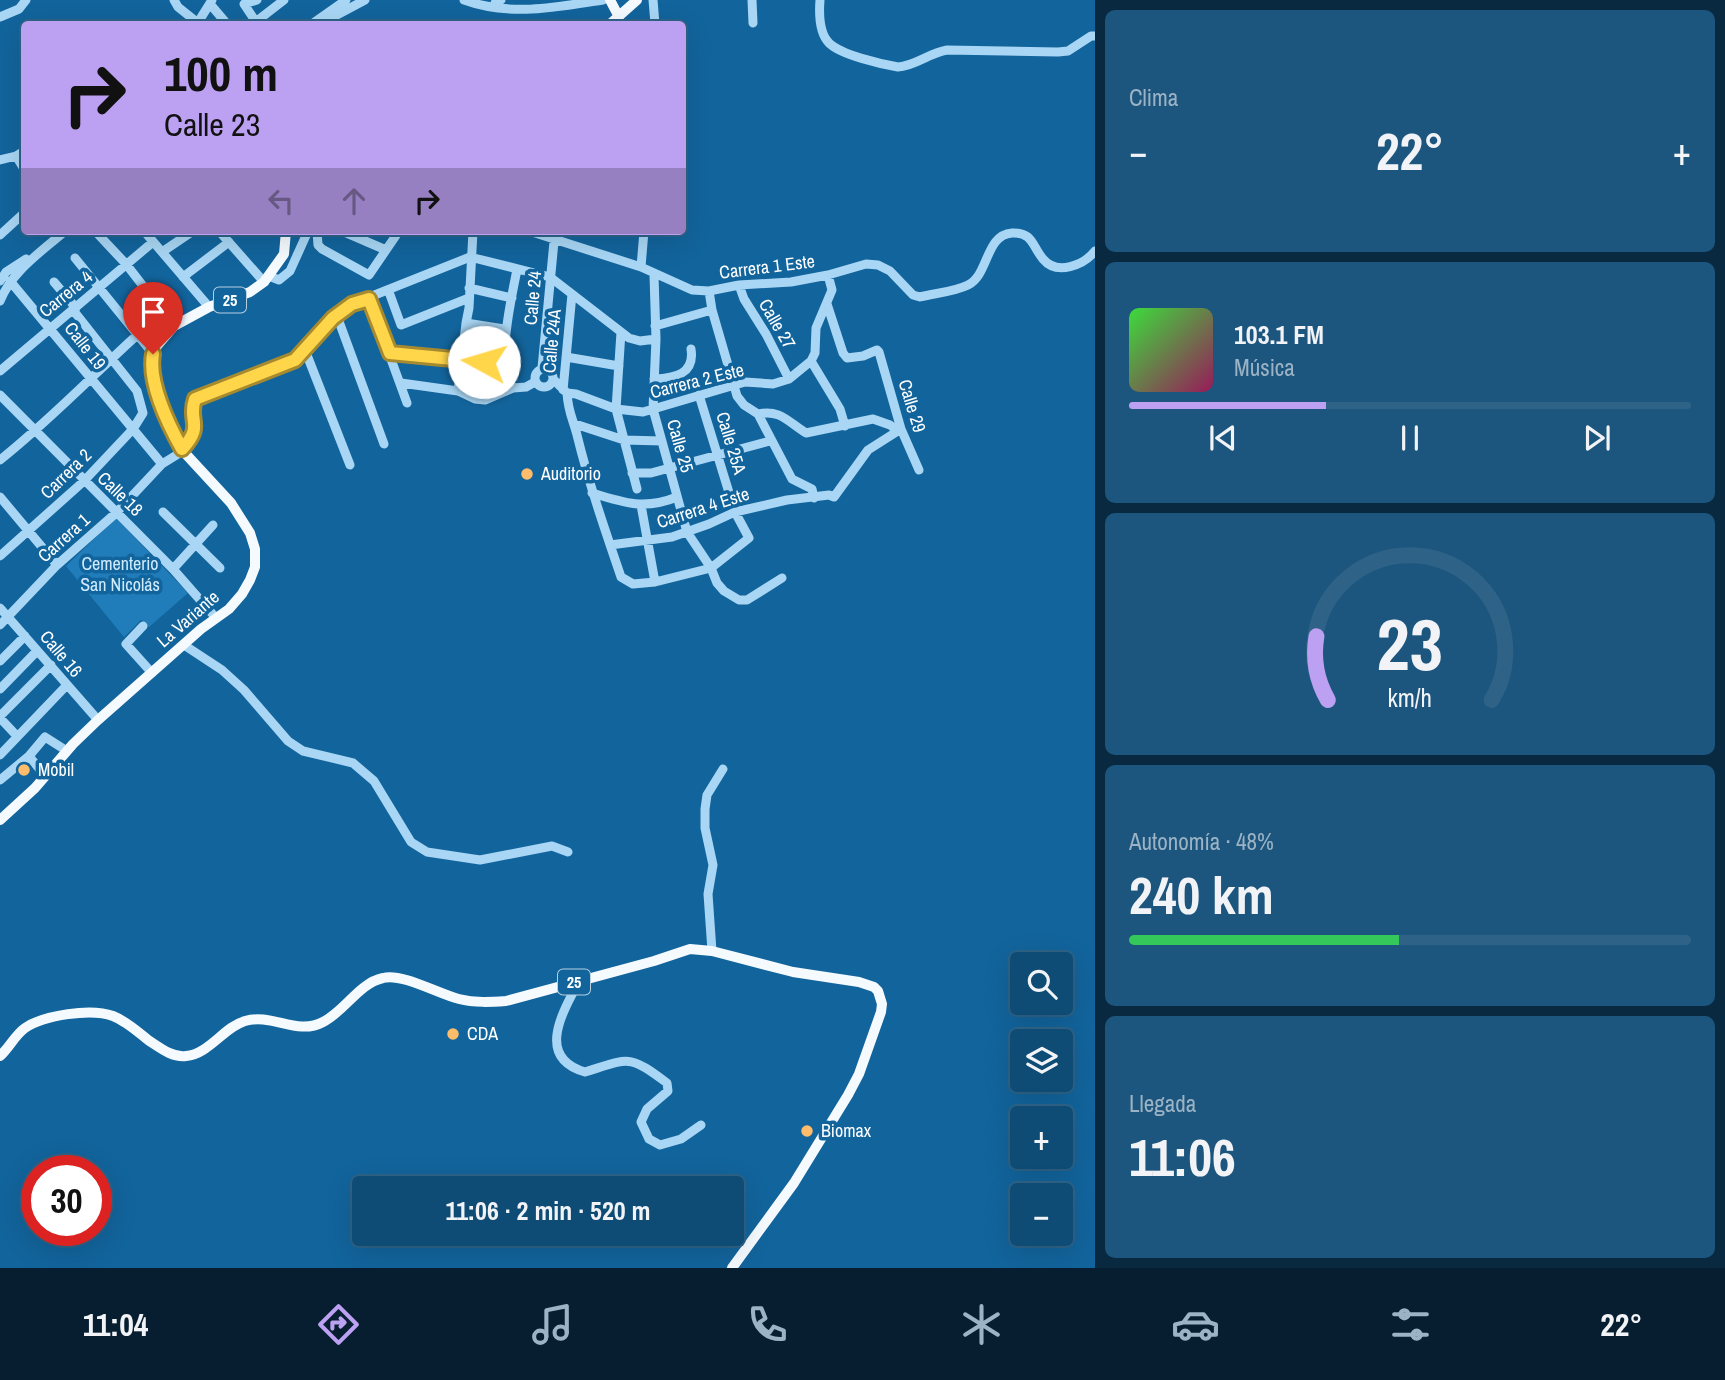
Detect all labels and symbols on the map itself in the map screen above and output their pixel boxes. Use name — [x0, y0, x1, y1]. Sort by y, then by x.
street label: Carrera 1 Este — [718, 248, 816, 285]
street label: Carrera 4 — [34, 264, 98, 323]
street label: Calle 24 — [518, 270, 547, 326]
pin — [123, 282, 183, 354]
road number: 25 — [214, 288, 246, 312]
street label: Calle 27 — [753, 294, 802, 353]
street label: Calle 24A — [536, 308, 567, 374]
street label: Calle 19 — [59, 317, 112, 375]
position arrow — [447, 325, 521, 399]
street label: Carrera 2 Este — [647, 357, 746, 404]
street label: Calle 29 — [893, 376, 932, 435]
street label: Calle 25A — [710, 409, 753, 477]
street label: Calle 25 — [661, 416, 700, 475]
street label: Carrera 2 — [35, 443, 97, 504]
place label: Auditorio — [540, 461, 601, 486]
street label: Calle 18 — [92, 466, 149, 521]
marker: Auditorio — [519, 466, 535, 482]
street label: Carrera 4 Este — [653, 481, 752, 534]
street label: Carrera 1 — [32, 507, 96, 568]
park label: Cementerio San Nicolás — [80, 551, 160, 597]
street label: La Variante — [151, 585, 224, 653]
street label: Calle 16 — [34, 625, 88, 682]
place label: Mobil — [38, 757, 74, 782]
marker: Mobil — [16, 762, 32, 778]
road number: 25 — [558, 970, 590, 994]
place label: CDA — [467, 1021, 498, 1046]
marker: CDA — [445, 1026, 461, 1042]
place label: Biomax — [821, 1118, 872, 1143]
marker: Biomax — [799, 1123, 815, 1139]
speed limit sign: 30 — [21, 1155, 112, 1246]

